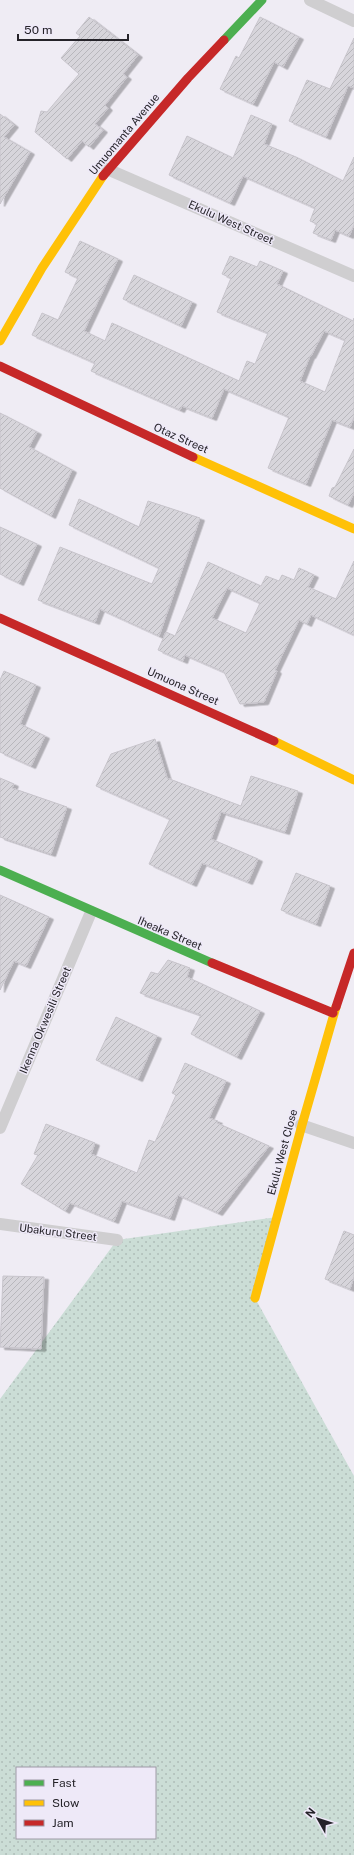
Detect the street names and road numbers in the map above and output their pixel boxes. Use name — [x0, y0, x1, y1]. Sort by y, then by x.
street label: Umuomanta Avenue — [87, 91, 161, 177]
street label: Ekulu West Street — [187, 198, 275, 246]
street label: Otaz Street — [152, 421, 210, 455]
street label: Umuona Street — [145, 665, 221, 707]
street label: Iheaka Street — [136, 914, 204, 952]
street label: Ikenna Okwesili Street — [17, 965, 73, 1075]
street label: Ekulu West Close — [265, 1108, 299, 1196]
street label: Ubakuru Street — [18, 1221, 98, 1243]

